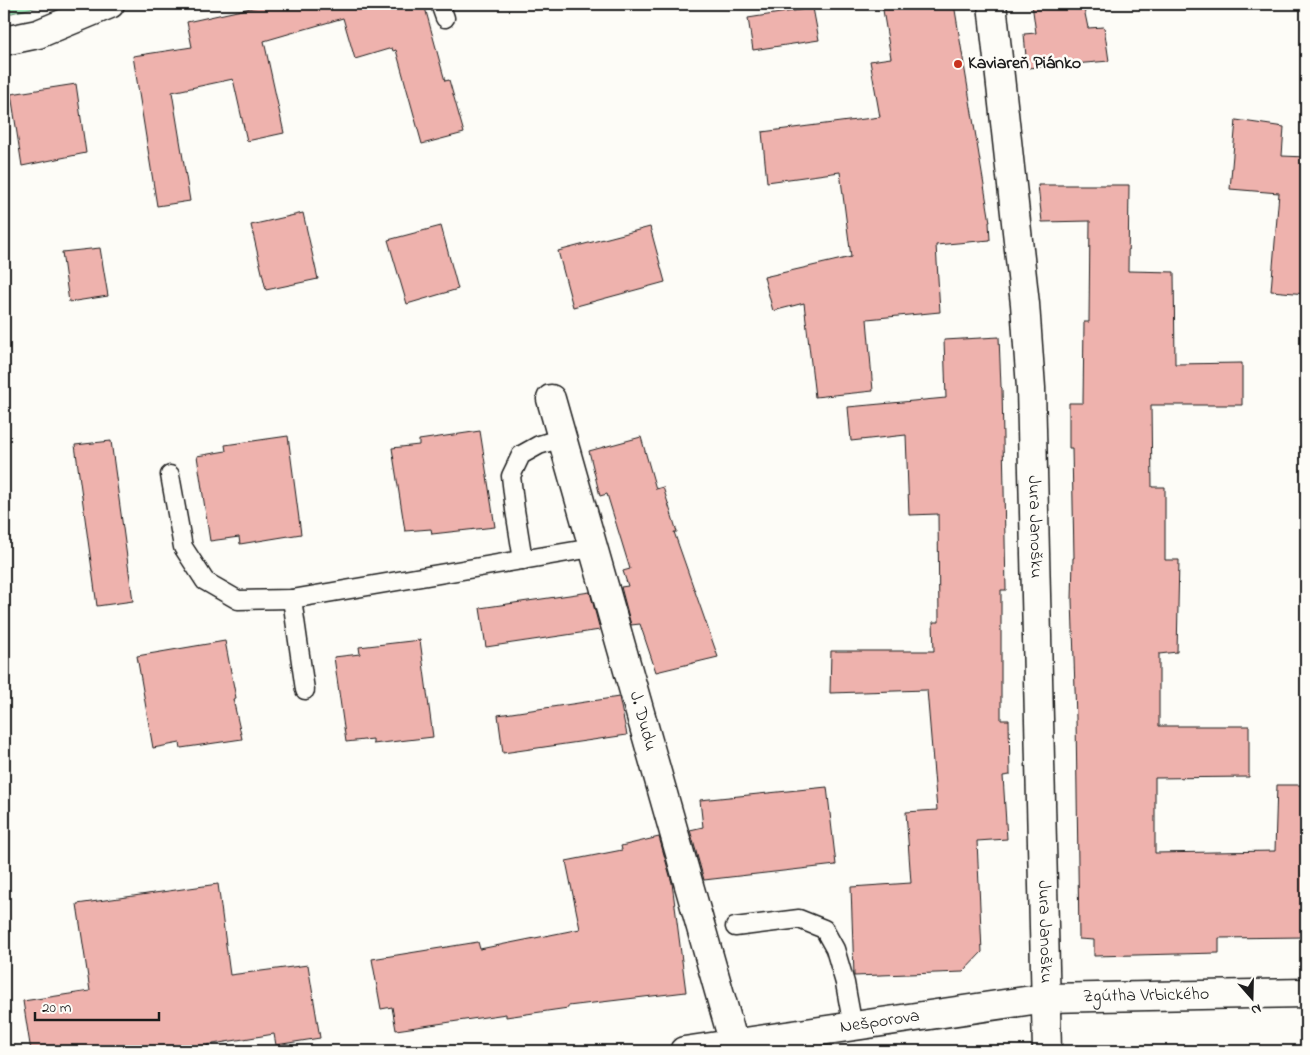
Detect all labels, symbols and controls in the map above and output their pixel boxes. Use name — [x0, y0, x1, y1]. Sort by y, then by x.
place label: Kaviareň Piánko — [968, 51, 1081, 77]
marker: Kaviareň Piánko — [952, 58, 964, 70]
street label: Jura Janošku — [1020, 475, 1049, 579]
street label: J. Dudu — [622, 688, 663, 754]
street label: Jura Janošku — [1030, 880, 1058, 984]
north arrow — [1228, 972, 1278, 1022]
street label: Zgútha Vrbického — [1083, 982, 1209, 1011]
scale bar — [35, 990, 159, 1022]
text: 20 m — [42, 997, 72, 1019]
text: N — [1248, 997, 1264, 1020]
street label: Nešporova — [838, 1004, 921, 1041]

